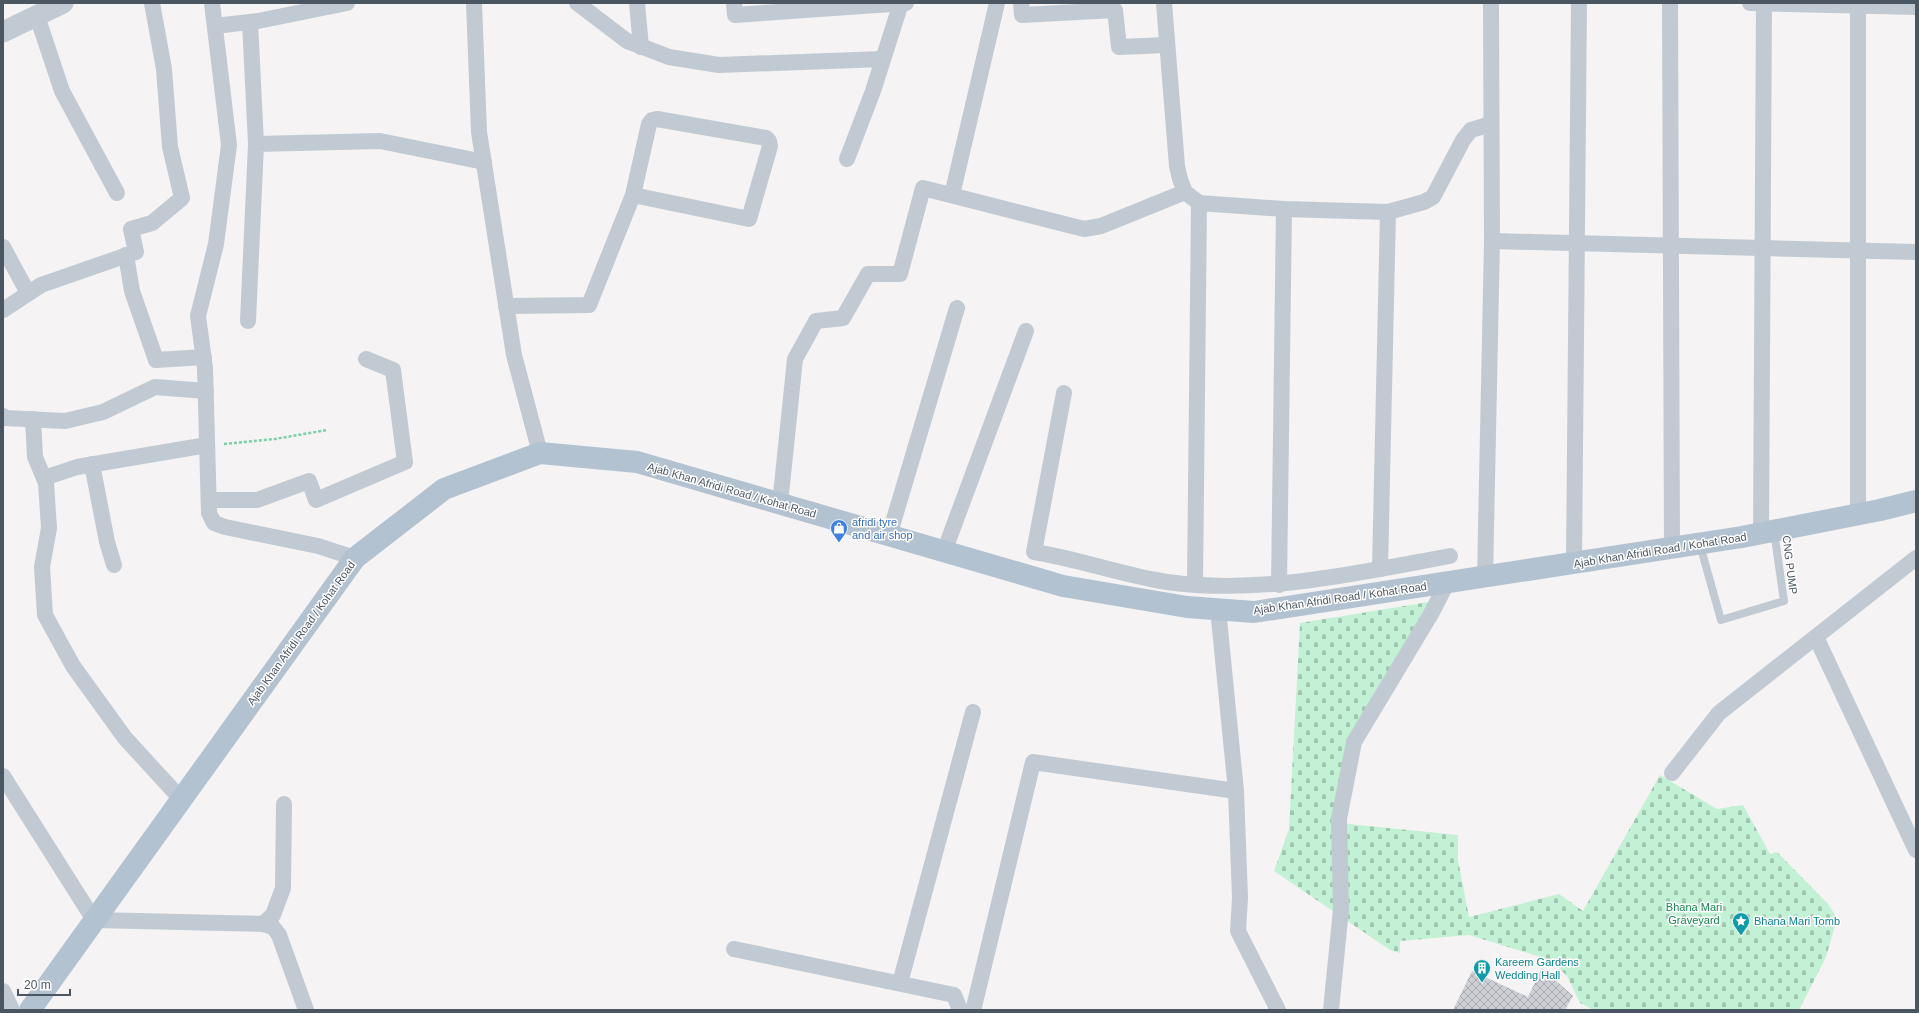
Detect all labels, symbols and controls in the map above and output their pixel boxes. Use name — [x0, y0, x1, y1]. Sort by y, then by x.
street label: Ajab Khan Afridi Road / Kohat Road — [646, 460, 818, 520]
place label: afridi tyre and air shop — [852, 516, 913, 541]
shop icon: afridi tyre and air shop — [829, 518, 849, 543]
street label: Ajab Khan Afridi Road / Kohat Road — [1573, 530, 1747, 570]
street label: CNG PUMP — [1780, 535, 1800, 595]
street label: Ajab Khan Afridi Road / Kohat Road — [245, 559, 357, 707]
street label: Ajab Khan Afridi Road / Kohat Road — [1253, 580, 1427, 616]
park label: Bhana Mari Graveyard — [1666, 901, 1722, 926]
place icon: Bhana Mari Tomb — [1731, 911, 1751, 936]
place label: Bhana Mari Tomb — [1754, 915, 1840, 927]
place label: Kareem Gardens Wedding Hall — [1495, 956, 1579, 981]
building icon: Kareem Gardens Wedding Hall — [1472, 958, 1492, 983]
scale bar — [18, 971, 70, 997]
text: 20 m — [24, 978, 51, 992]

